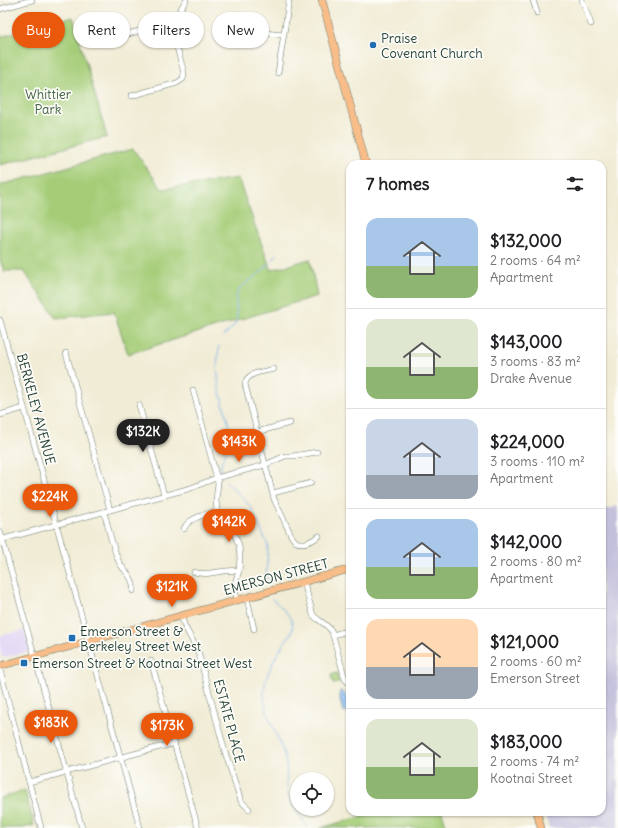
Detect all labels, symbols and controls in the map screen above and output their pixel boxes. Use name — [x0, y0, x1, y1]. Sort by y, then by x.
chip: Buy — [12, 12, 65, 48]
chip: Rent — [73, 12, 130, 48]
chip: Filters — [138, 12, 204, 48]
chip: New — [212, 12, 269, 48]
place label: Praise Covenant Church — [381, 30, 483, 62]
marker: Praise Covenant Church — [368, 40, 378, 50]
park label: Whittier Park — [25, 86, 72, 118]
text: 7 homes — [366, 173, 430, 195]
icon: filters — [564, 173, 586, 195]
text: $132,000 — [490, 230, 562, 252]
icon: home — [398, 234, 446, 282]
text: 2 rooms · 64 m² — [490, 252, 581, 269]
text: Apartment — [490, 269, 553, 286]
text: $143,000 — [490, 331, 563, 353]
icon: home — [398, 335, 446, 383]
street label: BERKELEY AVENUE — [13, 352, 59, 467]
text: 3 rooms · 83 m² — [490, 353, 581, 370]
text: Drake Avenue — [490, 370, 572, 387]
pin: $132K — [115, 419, 171, 453]
text: $132K — [126, 423, 160, 440]
pin: $143K — [211, 429, 267, 463]
text: $224,000 — [490, 431, 565, 453]
text: $143K — [221, 433, 257, 450]
icon: home — [398, 435, 446, 483]
text: 3 rooms · 110 m² — [490, 453, 585, 470]
text: Apartment — [490, 470, 553, 487]
pin: $224K — [22, 484, 78, 518]
text: $224K — [32, 488, 68, 505]
pin: $142K — [201, 509, 257, 543]
text: $142K — [212, 513, 246, 530]
text: $142,000 — [490, 531, 562, 553]
icon: home — [398, 535, 446, 583]
text: 2 rooms · 80 m² — [490, 553, 582, 570]
street label: EMERSON STREET — [222, 555, 330, 599]
text: Apartment — [490, 570, 553, 587]
pin: $121K — [144, 574, 200, 608]
text: $121K — [156, 578, 188, 595]
place label: Emerson Street & Berkeley Street West — [80, 623, 202, 655]
text: $121,000 — [490, 631, 559, 653]
marker: Emerson Street & Berkeley Street West — [67, 633, 77, 643]
icon: home — [398, 635, 446, 683]
text: 2 rooms · 60 m² — [490, 653, 582, 670]
place label: Emerson Street & Kootnai Street West — [32, 655, 253, 672]
marker: Emerson Street & Kootnai Street West — [19, 658, 29, 668]
text: Emerson Street — [490, 670, 580, 687]
street label: ESTATE PLACE — [210, 677, 248, 765]
pin: $183K — [23, 710, 79, 744]
pin: $173K — [139, 713, 195, 747]
text: $183K — [33, 714, 69, 731]
text: $173K — [150, 717, 184, 734]
text: $183,000 — [490, 731, 562, 753]
icon: home — [398, 735, 446, 783]
text: 2 rooms · 74 m² — [490, 753, 579, 770]
text: Kootnai Street — [490, 770, 572, 787]
map controls — [290, 772, 334, 816]
button: locate — [290, 772, 334, 816]

